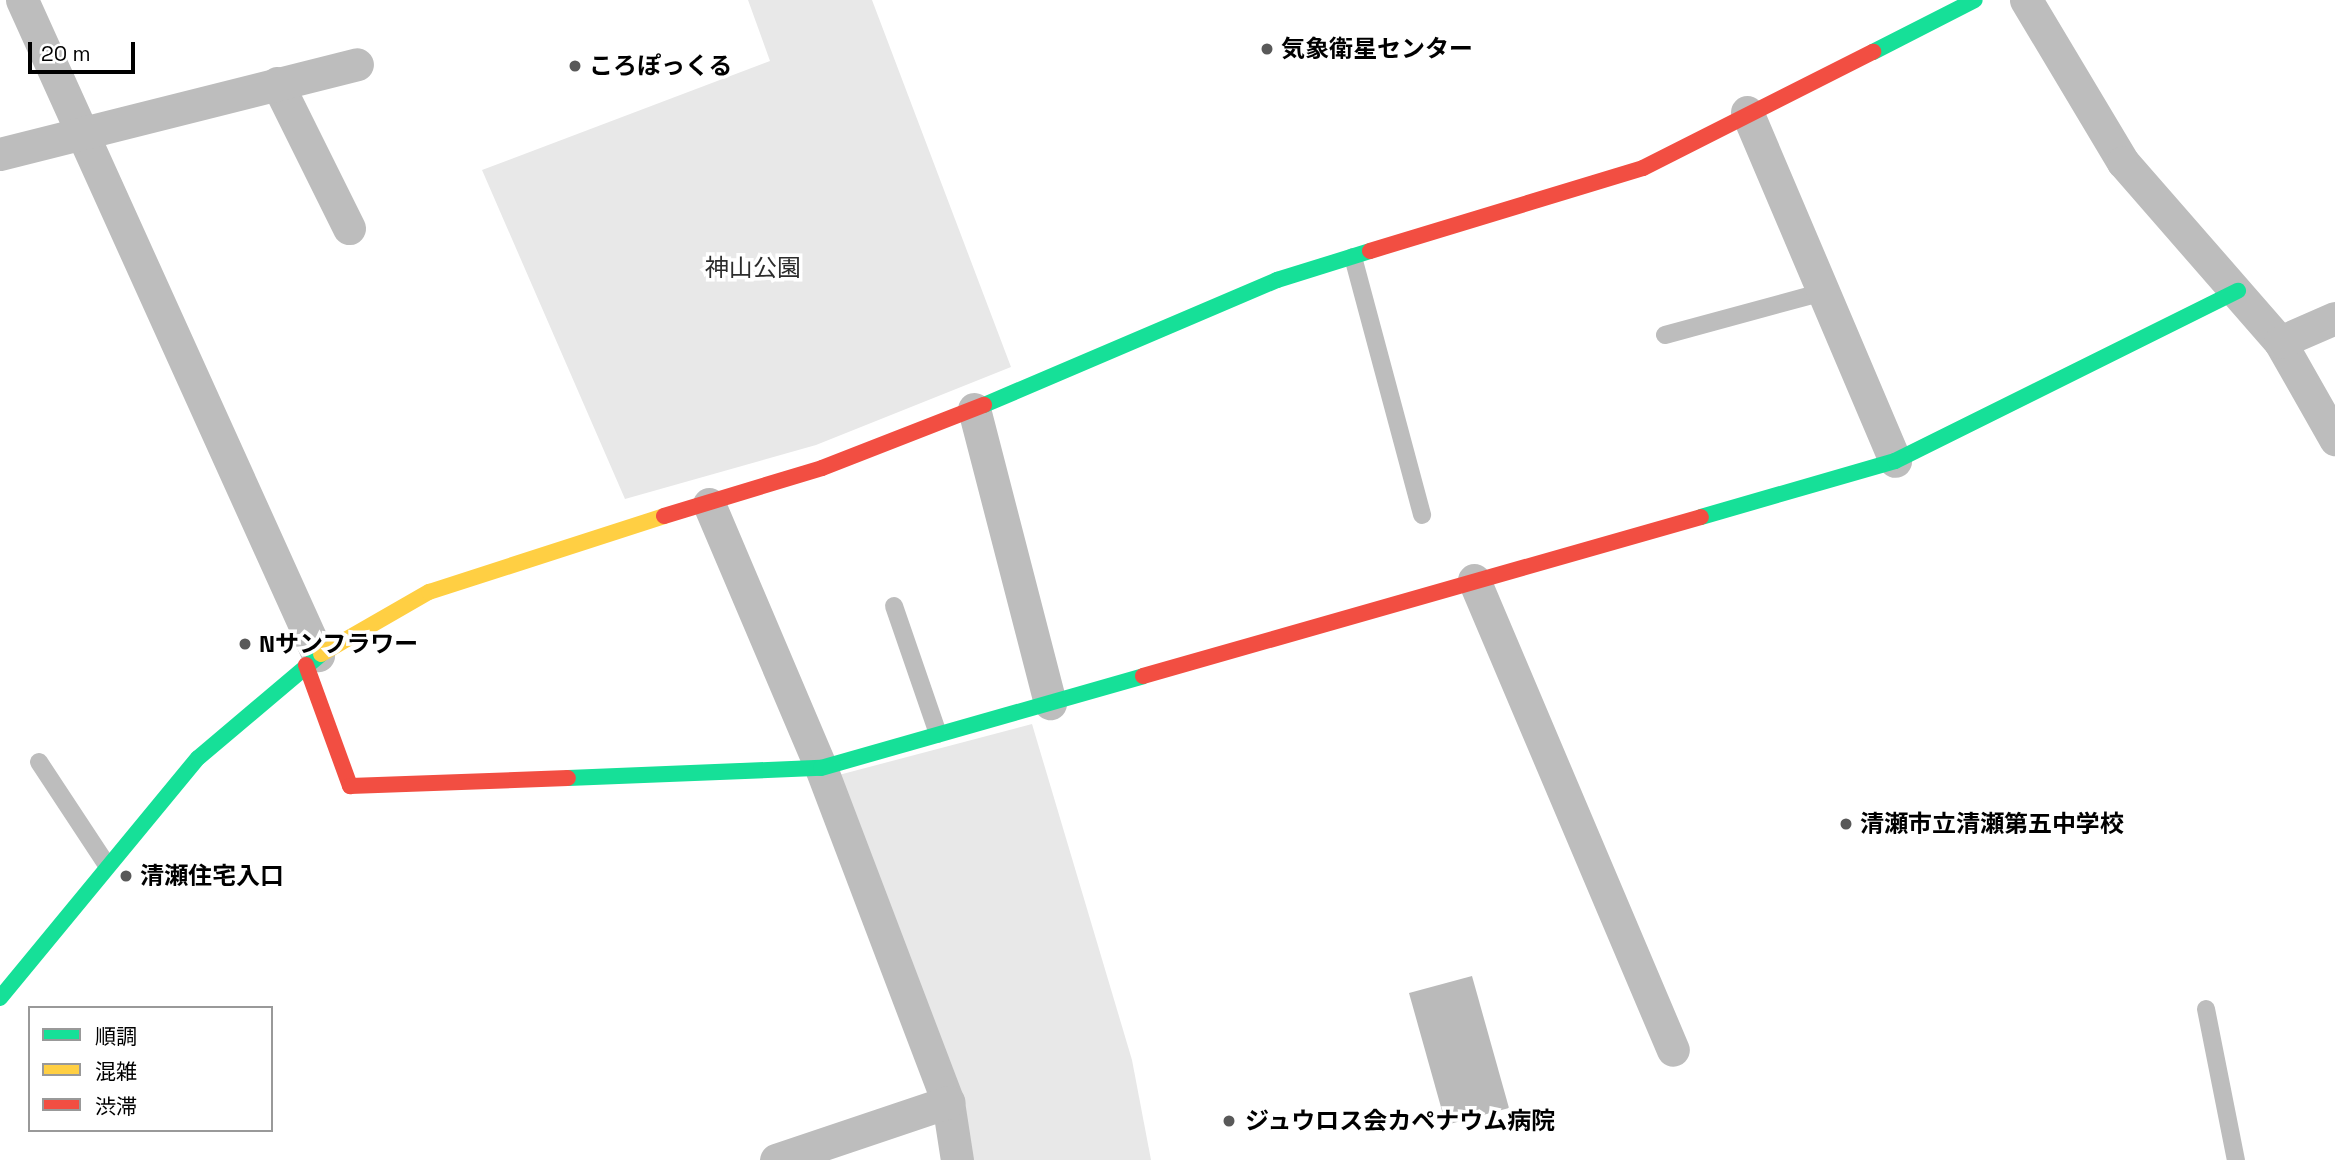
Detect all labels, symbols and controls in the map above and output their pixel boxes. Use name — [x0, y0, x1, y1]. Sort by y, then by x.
scale bar — [32, 28, 138, 72]
place label: 気象衛星センター — [1281, 35, 1473, 63]
text: 20 m — [41, 40, 91, 67]
marker: 気象衛星センター — [1259, 41, 1275, 57]
place label: ころぽっくる — [589, 52, 733, 80]
marker: ころぽっくる — [567, 58, 583, 74]
park label: 神山公園 — [705, 254, 801, 282]
place label: Nサンフラワー — [259, 630, 419, 658]
marker: Nサンフラワー — [237, 636, 253, 652]
place label: 清瀬市立清瀬第五中学校 — [1860, 810, 2124, 838]
marker: 清瀬市立清瀬第五中学校 — [1838, 816, 1854, 832]
place label: 清瀬住宅入口 — [140, 862, 284, 890]
marker: 清瀬住宅入口 — [118, 868, 134, 884]
legend — [28, 1006, 273, 1132]
text: 順調 — [95, 1023, 137, 1050]
text: 混雑 — [95, 1058, 137, 1085]
text: 渋滞 — [95, 1093, 137, 1120]
place label: ジュウロス会カペナウム病院 — [1245, 1107, 1557, 1135]
marker: ジュウロス会カペナウム病院 — [1219, 1111, 1239, 1131]

